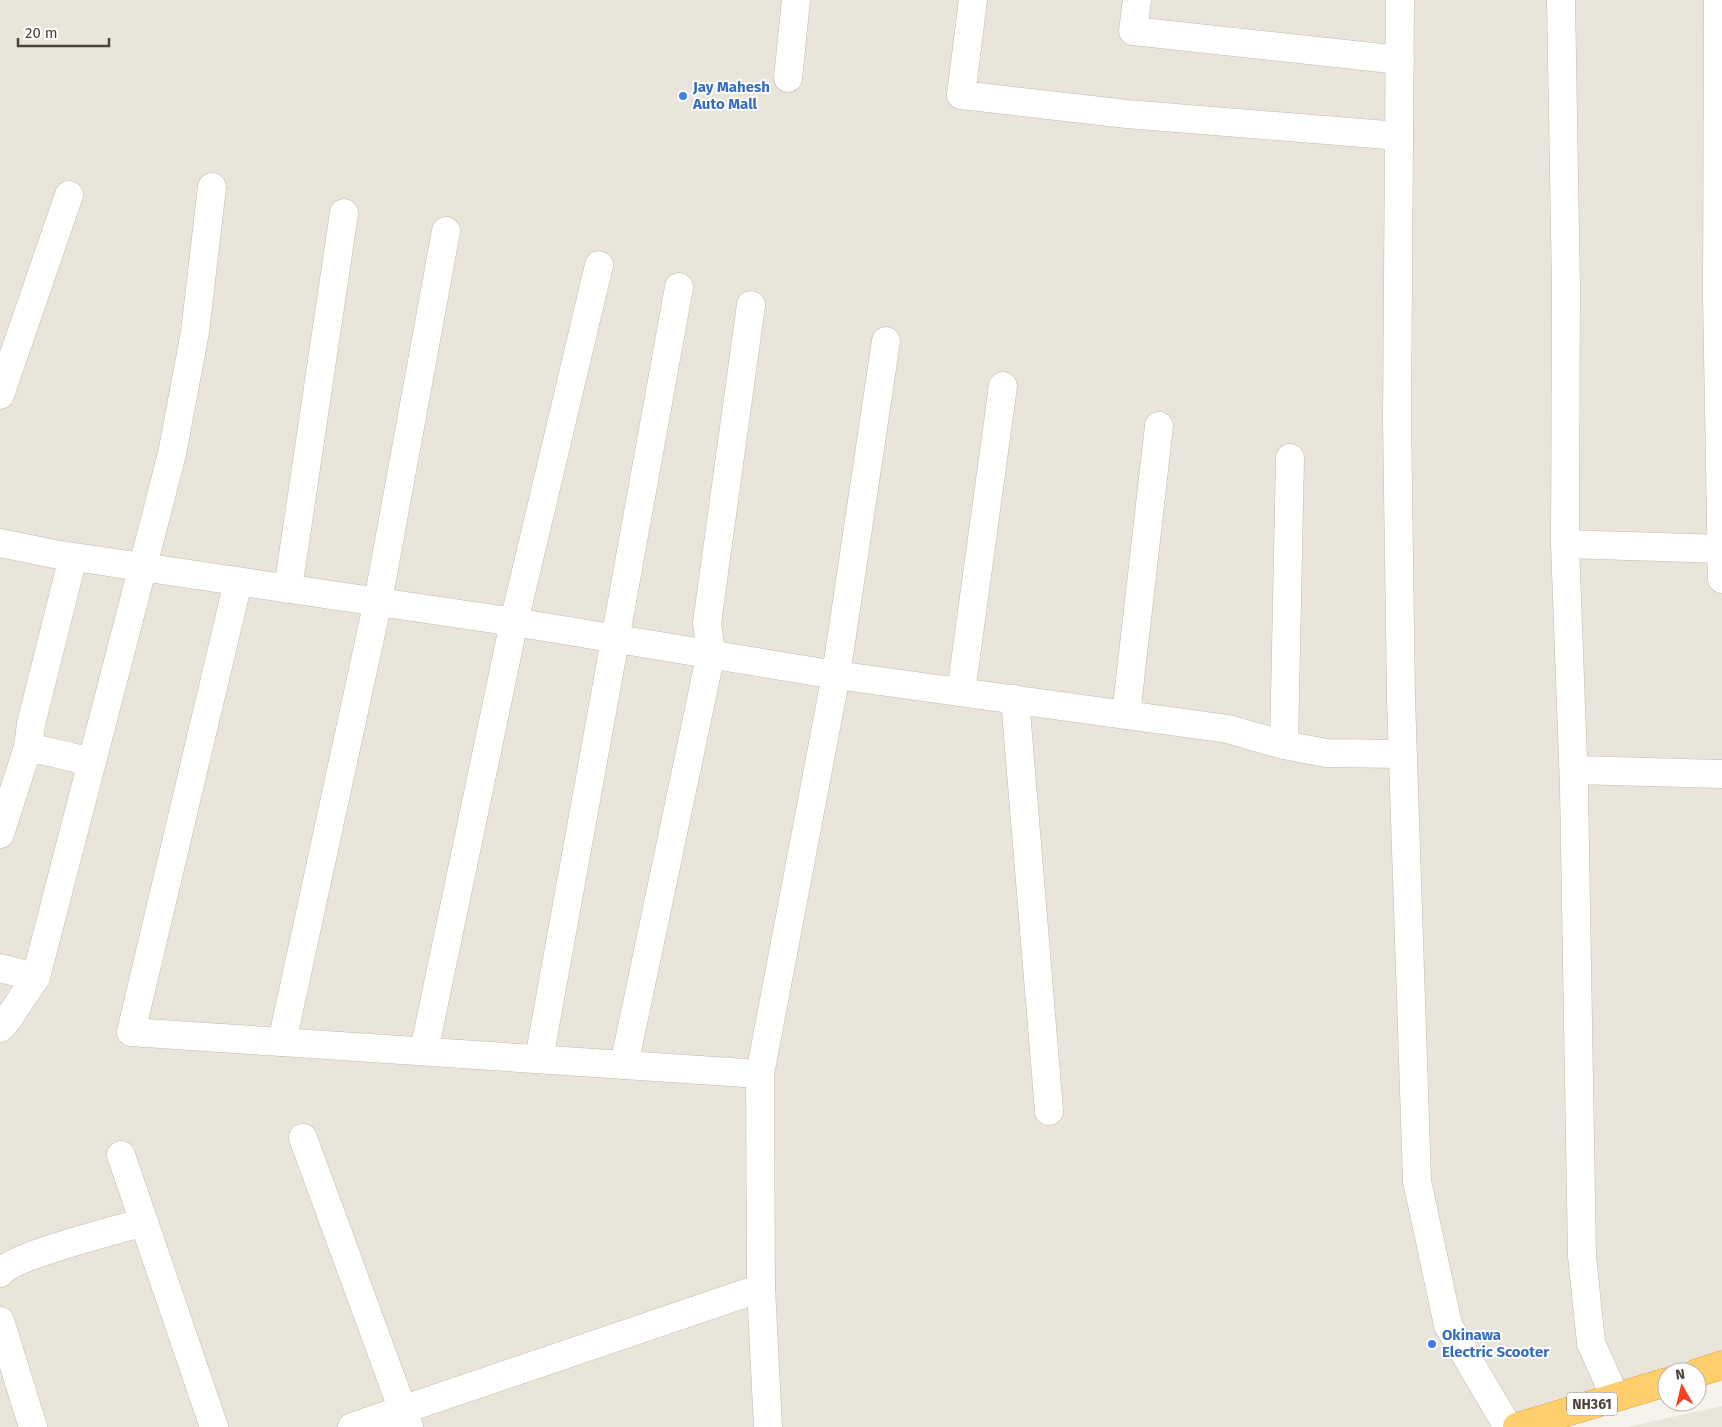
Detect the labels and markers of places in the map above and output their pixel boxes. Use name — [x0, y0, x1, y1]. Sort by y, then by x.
place label: Jay Mahesh Auto Mall — [692, 78, 770, 113]
marker: Jay Mahesh Auto Mall — [677, 90, 689, 102]
place label: Okinawa Electric Scooter — [1442, 1326, 1550, 1361]
marker: Okinawa Electric Scooter — [1426, 1338, 1438, 1350]

